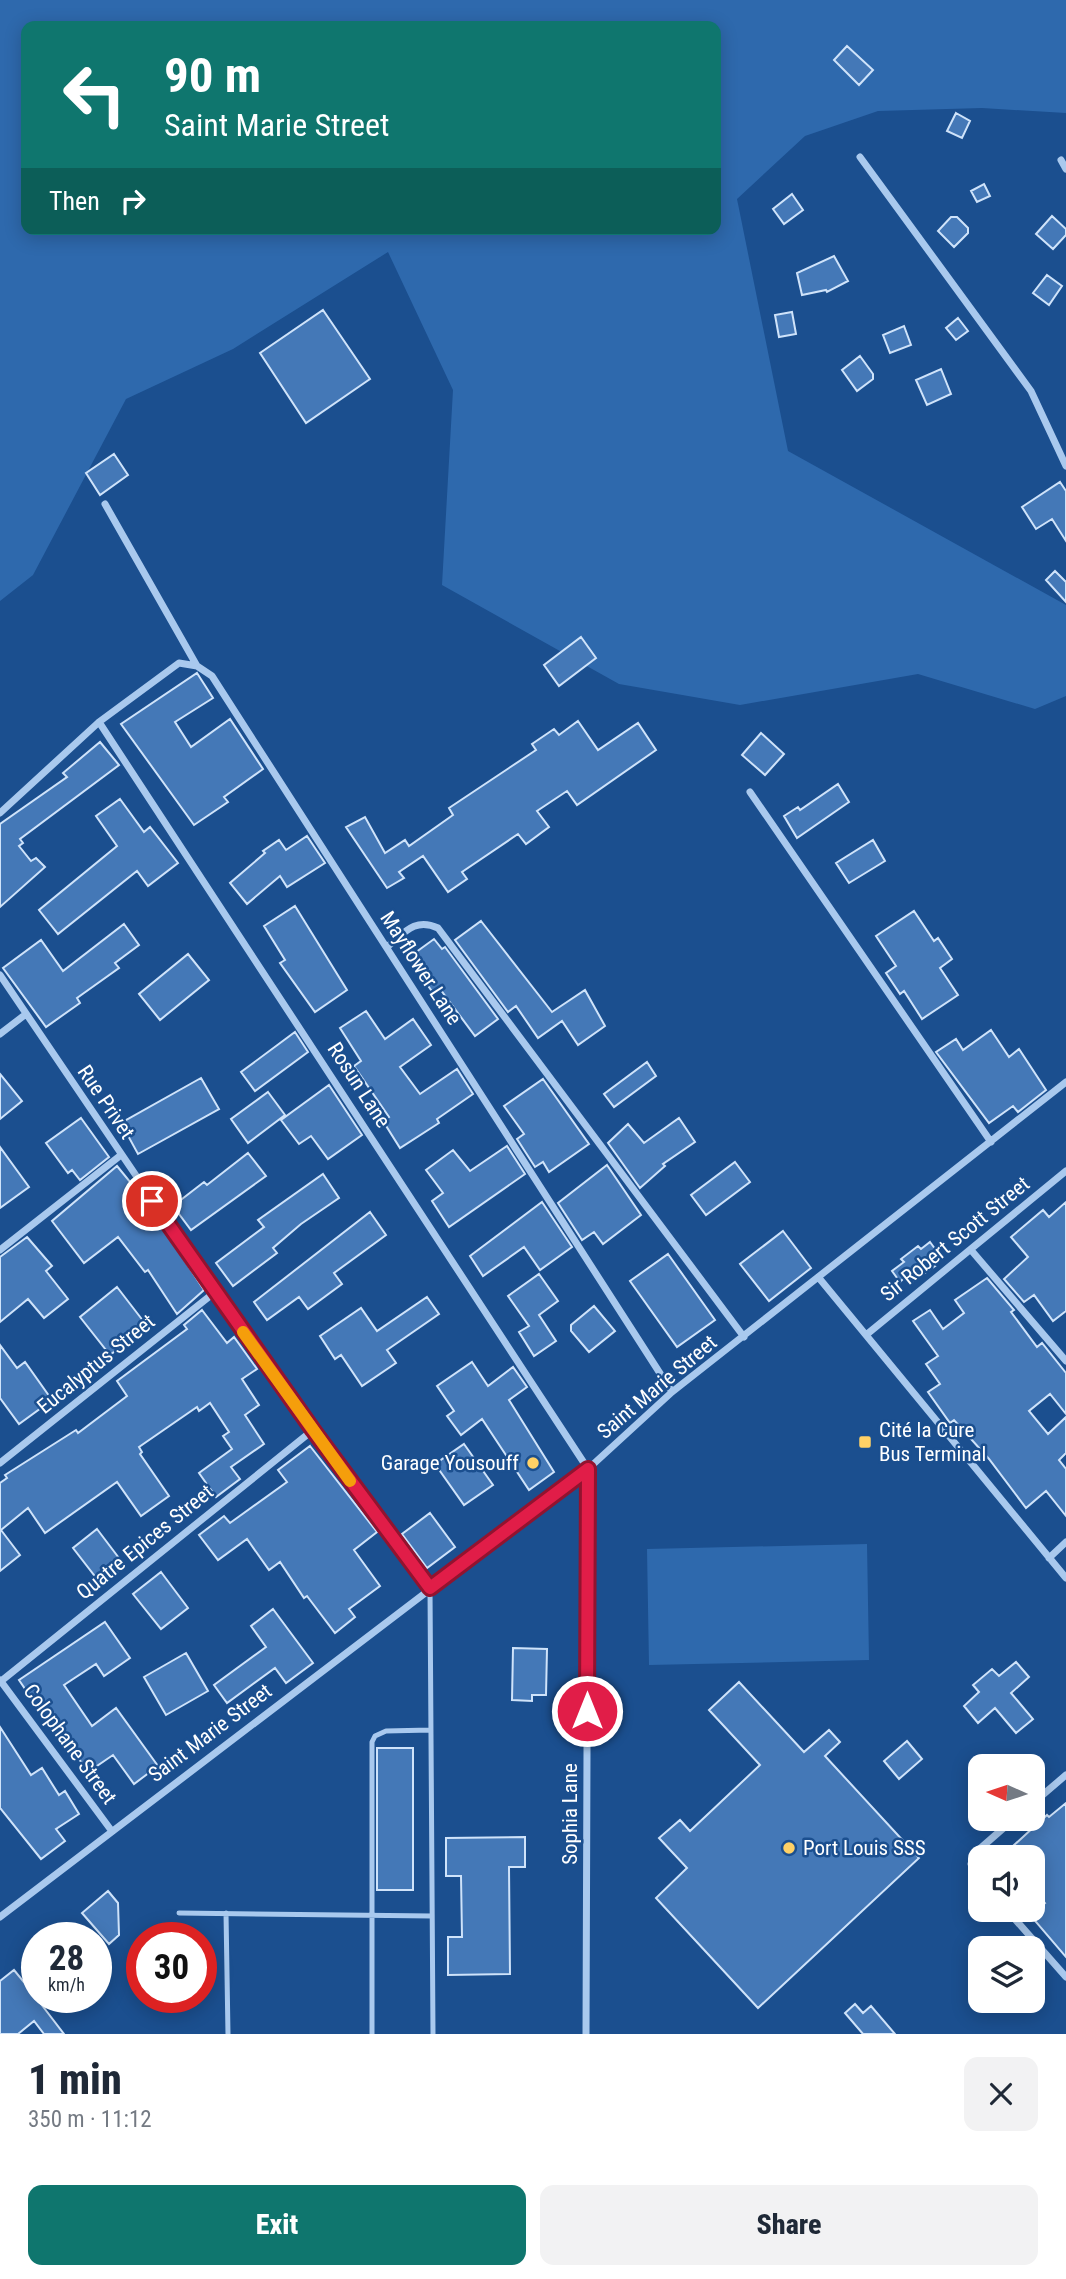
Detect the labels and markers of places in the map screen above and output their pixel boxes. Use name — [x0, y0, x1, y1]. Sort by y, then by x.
pin — [122, 1171, 182, 1231]
place label: Cité la Cure Bus Terminal — [879, 1418, 986, 1466]
marker: Cité la Cure Bus Terminal — [857, 1434, 873, 1450]
place label: Garage Yousouff — [381, 1451, 519, 1475]
marker: Garage Yousouff — [525, 1455, 541, 1471]
place label: Port Louis SSS — [803, 1836, 926, 1860]
marker: Port Louis SSS — [781, 1840, 797, 1856]

